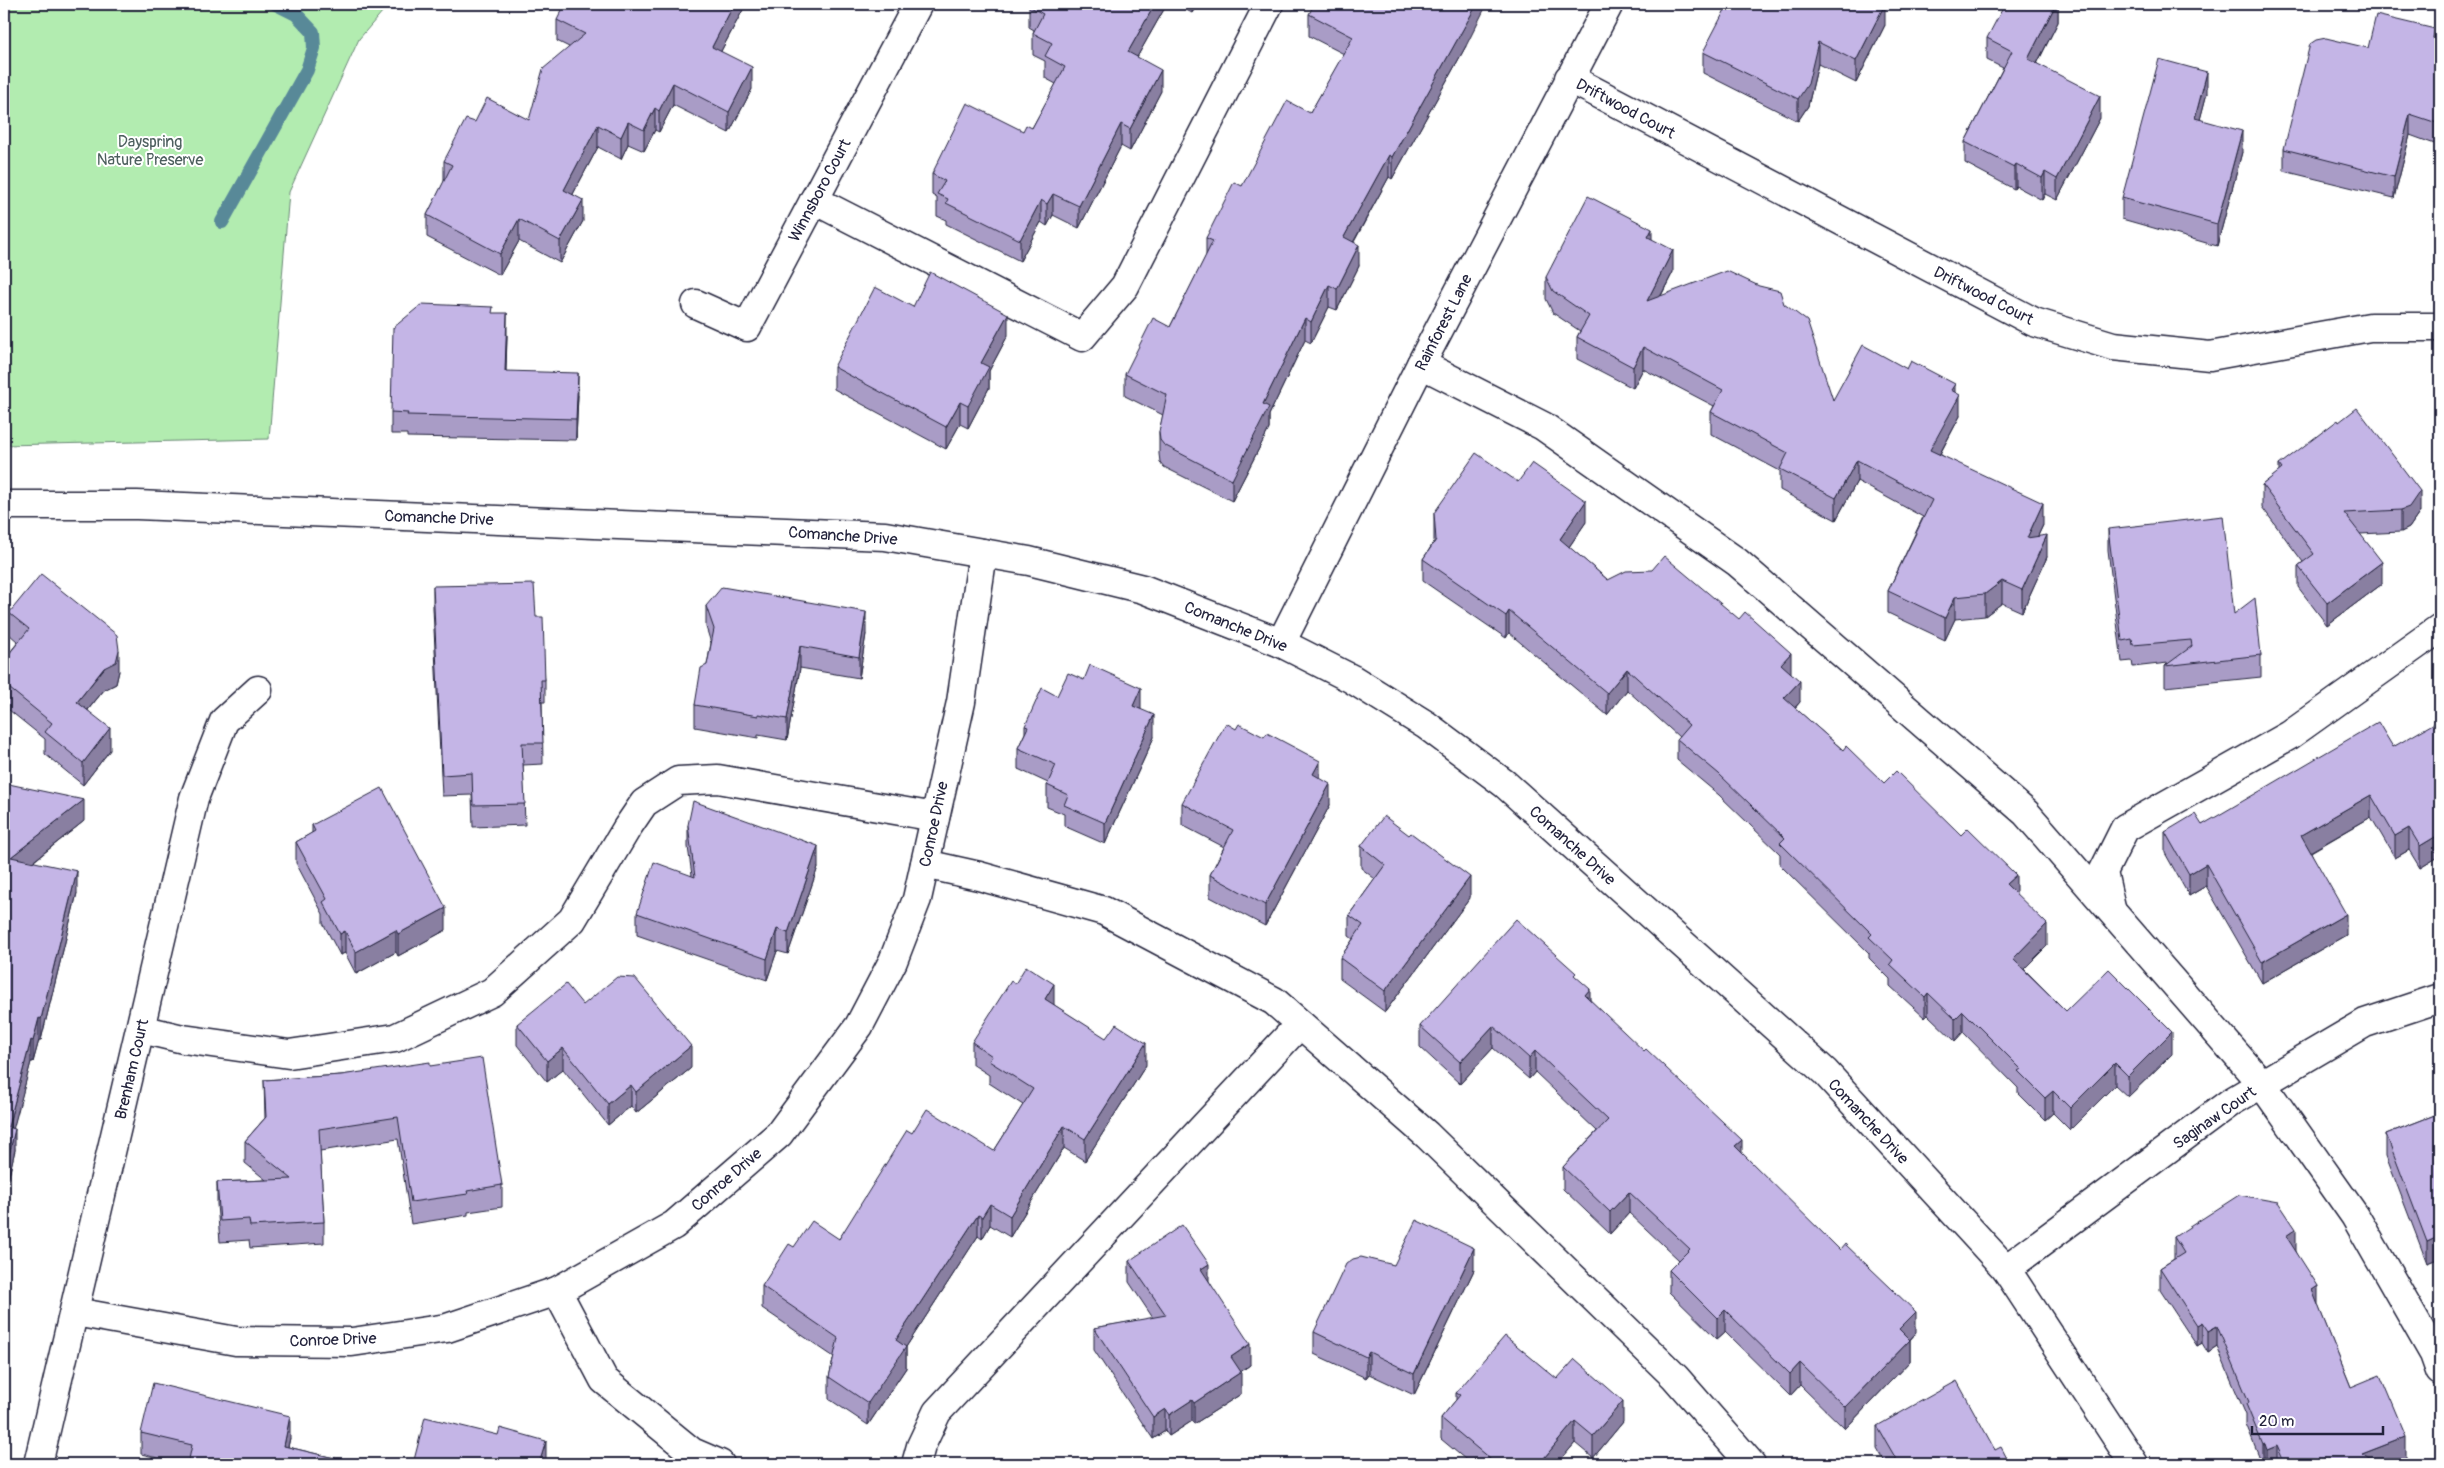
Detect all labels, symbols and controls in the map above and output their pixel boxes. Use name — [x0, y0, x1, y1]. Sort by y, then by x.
street label: Driftwood Court — [1572, 74, 1679, 144]
park label: Dayspring Nature Preserve — [97, 132, 203, 170]
street label: Winnsboro Court — [784, 135, 856, 245]
street label: Driftwood Court — [1930, 262, 2037, 330]
street label: Rainforest Lane — [1411, 271, 1477, 374]
street label: Comanche Drive — [384, 506, 494, 530]
street label: Comanche Drive — [788, 522, 898, 550]
street label: Comanche Drive — [1181, 597, 1290, 657]
street label: Conroe Drive — [915, 780, 953, 869]
street label: Comanche Drive — [1525, 802, 1620, 890]
street label: Brenham Court — [111, 1017, 153, 1121]
street label: Comanche Drive — [1824, 1075, 1913, 1169]
street label: Saginaw Court — [2169, 1082, 2260, 1154]
street label: Conroe Drive — [687, 1144, 766, 1216]
street label: Conroe Drive — [289, 1328, 377, 1352]
scale bar — [2252, 1403, 2383, 1435]
text: 20 m — [2259, 1412, 2294, 1431]

